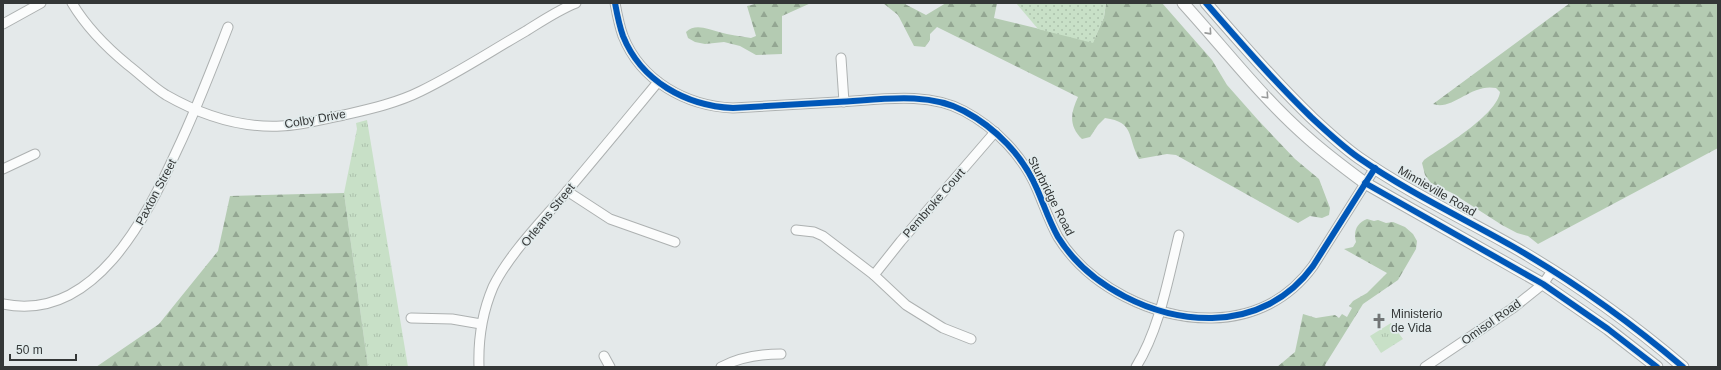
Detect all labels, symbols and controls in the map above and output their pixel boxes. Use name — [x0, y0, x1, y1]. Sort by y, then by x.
one-way arrow — [1204, 27, 1212, 35]
one-way arrow — [1261, 91, 1269, 99]
street label: Colby Drive — [283, 107, 347, 131]
street label: Sturbridge Road — [1025, 154, 1077, 238]
street label: Paxton Street — [133, 156, 180, 227]
street label: Minnieville Road — [1395, 163, 1479, 219]
street label: Pembroke Court — [900, 165, 968, 241]
street label: Orleans Street — [518, 180, 578, 249]
street label: Omisol Road — [1459, 296, 1523, 348]
place label: Ministerio de Vida — [1391, 307, 1443, 335]
church icon: Ministerio de Vida — [1370, 312, 1388, 330]
scale bar — [10, 336, 76, 362]
text: 50 m — [16, 343, 43, 357]

